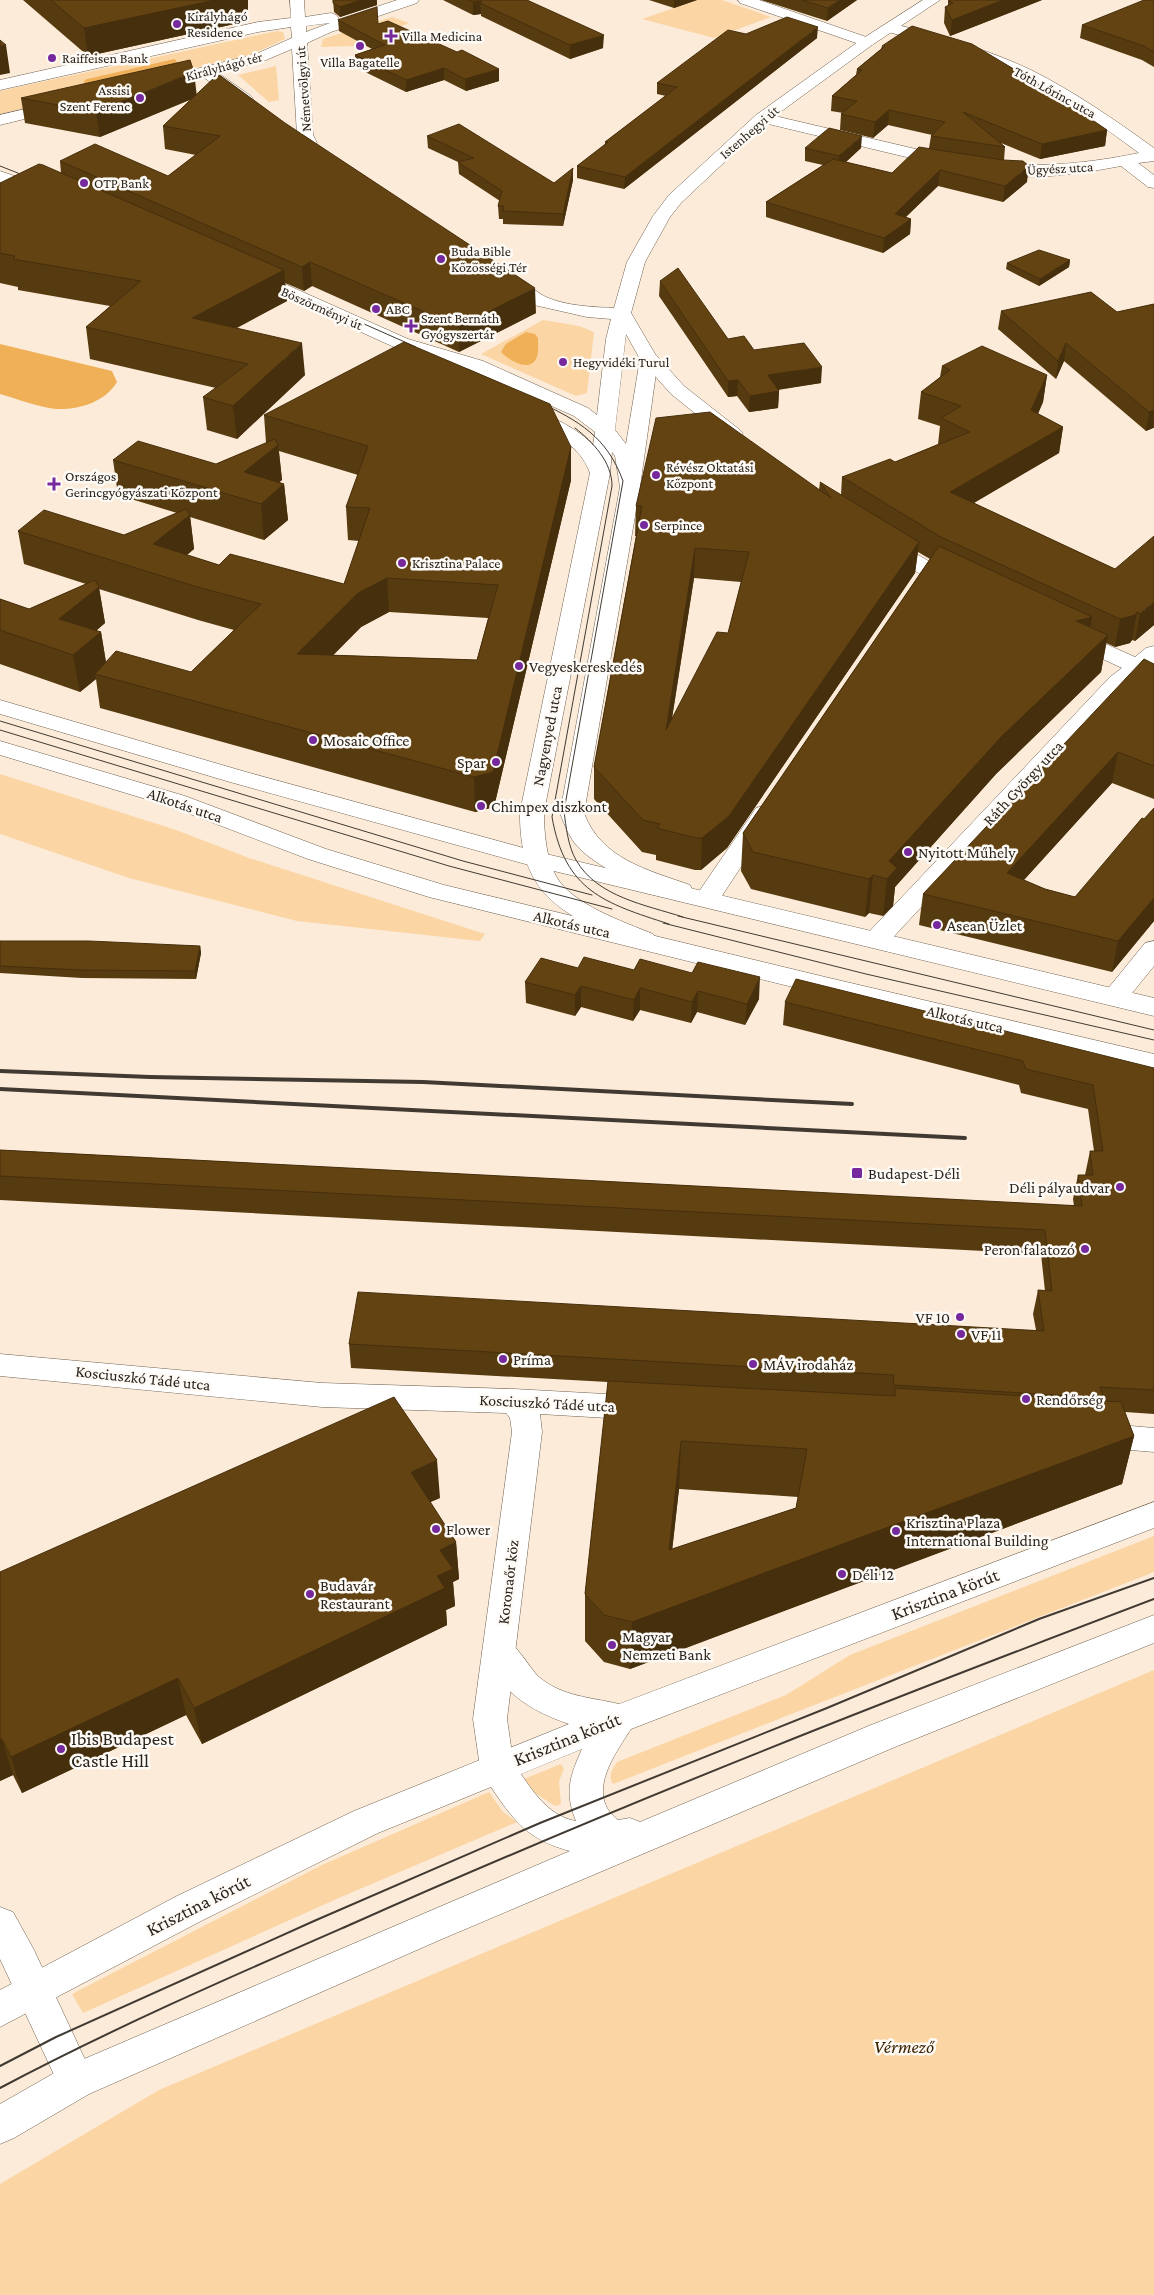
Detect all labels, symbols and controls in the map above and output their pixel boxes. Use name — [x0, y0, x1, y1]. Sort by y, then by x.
place label: Királyhágó Residence — [187, 8, 248, 40]
marker: Királyhágó Residence — [171, 18, 183, 30]
place label: Villa Medicina — [402, 28, 483, 44]
marker: Villa Medicina — [384, 29, 398, 43]
marker: Villa Bagatelle — [354, 40, 366, 52]
street label: Németvölgyi út — [292, 45, 314, 132]
street label: Királyhágó tér — [184, 48, 264, 84]
place label: Raiffeisen Bank — [62, 50, 148, 66]
marker: Raiffeisen Bank — [46, 52, 58, 64]
place label: Villa Bagatelle — [320, 54, 400, 70]
street label: Tóth Lőrinc utca — [1011, 63, 1099, 121]
place label: Assisi Szent Ferenc — [60, 82, 130, 114]
marker: Assisi Szent Ferenc — [134, 92, 146, 104]
street label: Istenhegyi út — [716, 102, 782, 162]
street label: Ügyész utca — [1026, 158, 1094, 178]
place label: OTP Bank — [94, 175, 149, 191]
marker: OTP Bank — [78, 177, 90, 189]
place label: Buda Bible Közösségi Tér — [451, 243, 527, 275]
marker: Buda Bible Közösségi Tér — [435, 253, 447, 265]
street label: Böszörményi út — [279, 283, 366, 333]
place label: ABC — [386, 301, 410, 317]
marker: ABC — [370, 303, 382, 315]
place label: Szent Bernáth Gyógyszertár — [421, 310, 500, 342]
marker: Szent Bernáth Gyógyszertár — [405, 320, 417, 332]
place label: Hegyvidéki Turul — [573, 354, 670, 370]
marker: Hegyvidéki Turul — [557, 356, 569, 368]
place label: Révész Oktatási Központ — [666, 459, 754, 491]
place label: Országos Gerincgyógyászati Központ — [65, 468, 218, 500]
marker: Révész Oktatási Központ — [650, 469, 662, 481]
marker: Országos Gerincgyógyászati Központ — [47, 477, 61, 491]
place label: Serpince — [654, 517, 702, 533]
marker: Serpince — [638, 519, 650, 531]
place label: Krisztina Palace — [412, 555, 500, 571]
marker: Krisztina Palace — [396, 557, 408, 569]
place label: Vegyeskereskedés — [529, 658, 642, 676]
marker: Vegyeskereskedés — [513, 660, 525, 672]
street label: Nagyenyed utca — [529, 684, 566, 788]
place label: Mosaic Office — [323, 732, 409, 749]
marker: Mosaic Office — [307, 734, 319, 746]
street label: Ráth György utca — [979, 737, 1068, 829]
place label: Spar — [457, 754, 486, 772]
marker: Spar — [490, 756, 502, 768]
street label: Alkotás utca — [145, 784, 225, 826]
place label: Chimpex diszkont — [491, 798, 608, 816]
marker: Chimpex diszkont — [475, 800, 487, 812]
place label: Nyitott Műhely — [918, 844, 1016, 862]
marker: Nyitott Műhely — [902, 846, 914, 858]
street label: Alkotás utca — [532, 907, 613, 941]
place label: Asean Üzlet — [947, 917, 1023, 934]
marker: Asean Üzlet — [931, 919, 943, 931]
street label: Alkotás utca — [925, 1002, 1006, 1036]
place label: Budapest-Déli — [868, 1165, 960, 1183]
marker: Budapest-Déli — [850, 1166, 864, 1180]
place label: Déli pályaudvar — [1009, 1179, 1110, 1197]
marker: Déli pályaudvar — [1114, 1181, 1126, 1193]
place label: Peron falatozó — [984, 1241, 1075, 1258]
marker: Peron falatozó — [1079, 1243, 1091, 1255]
place label: VF 10 — [916, 1309, 950, 1326]
marker: VF 10 — [954, 1311, 966, 1323]
place label: VF 11 — [971, 1326, 1002, 1343]
marker: VF 11 — [955, 1328, 967, 1340]
place label: Príma — [513, 1351, 552, 1368]
marker: Príma — [497, 1353, 509, 1365]
place label: MÁV irodaház — [763, 1356, 854, 1373]
marker: MÁV irodaház — [747, 1358, 759, 1370]
street label: Kosciuszkó Tádé utca — [75, 1362, 212, 1394]
street label: Kosciuszkó Tádé utca — [479, 1391, 616, 1415]
place label: Rendőrség — [1036, 1391, 1104, 1409]
marker: Rendőrség — [1020, 1393, 1032, 1405]
place label: Krisztina Plaza International Building — [906, 1514, 1049, 1550]
place label: Flower — [446, 1521, 491, 1538]
marker: Flower — [430, 1523, 442, 1535]
marker: Krisztina Plaza International Building — [890, 1525, 902, 1537]
street label: Koronaőr köz — [494, 1539, 522, 1625]
street label: Krisztina körút — [888, 1564, 1002, 1624]
place label: Déli 12 — [852, 1566, 894, 1583]
marker: Déli 12 — [836, 1568, 848, 1580]
place label: Budavár Restaurant — [320, 1577, 390, 1612]
marker: Budavár Restaurant — [304, 1588, 316, 1600]
place label: Magyar Nemzeti Bank — [622, 1628, 711, 1663]
marker: Magyar Nemzeti Bank — [606, 1639, 618, 1651]
street label: Krisztina körút — [510, 1708, 624, 1770]
place label: Ibis Budapest Castle Hill — [71, 1728, 175, 1771]
marker: Ibis Budapest Castle Hill — [55, 1743, 67, 1755]
street label: Krisztina körút — [143, 1870, 254, 1940]
park label: Vérmező — [874, 2036, 935, 2057]

